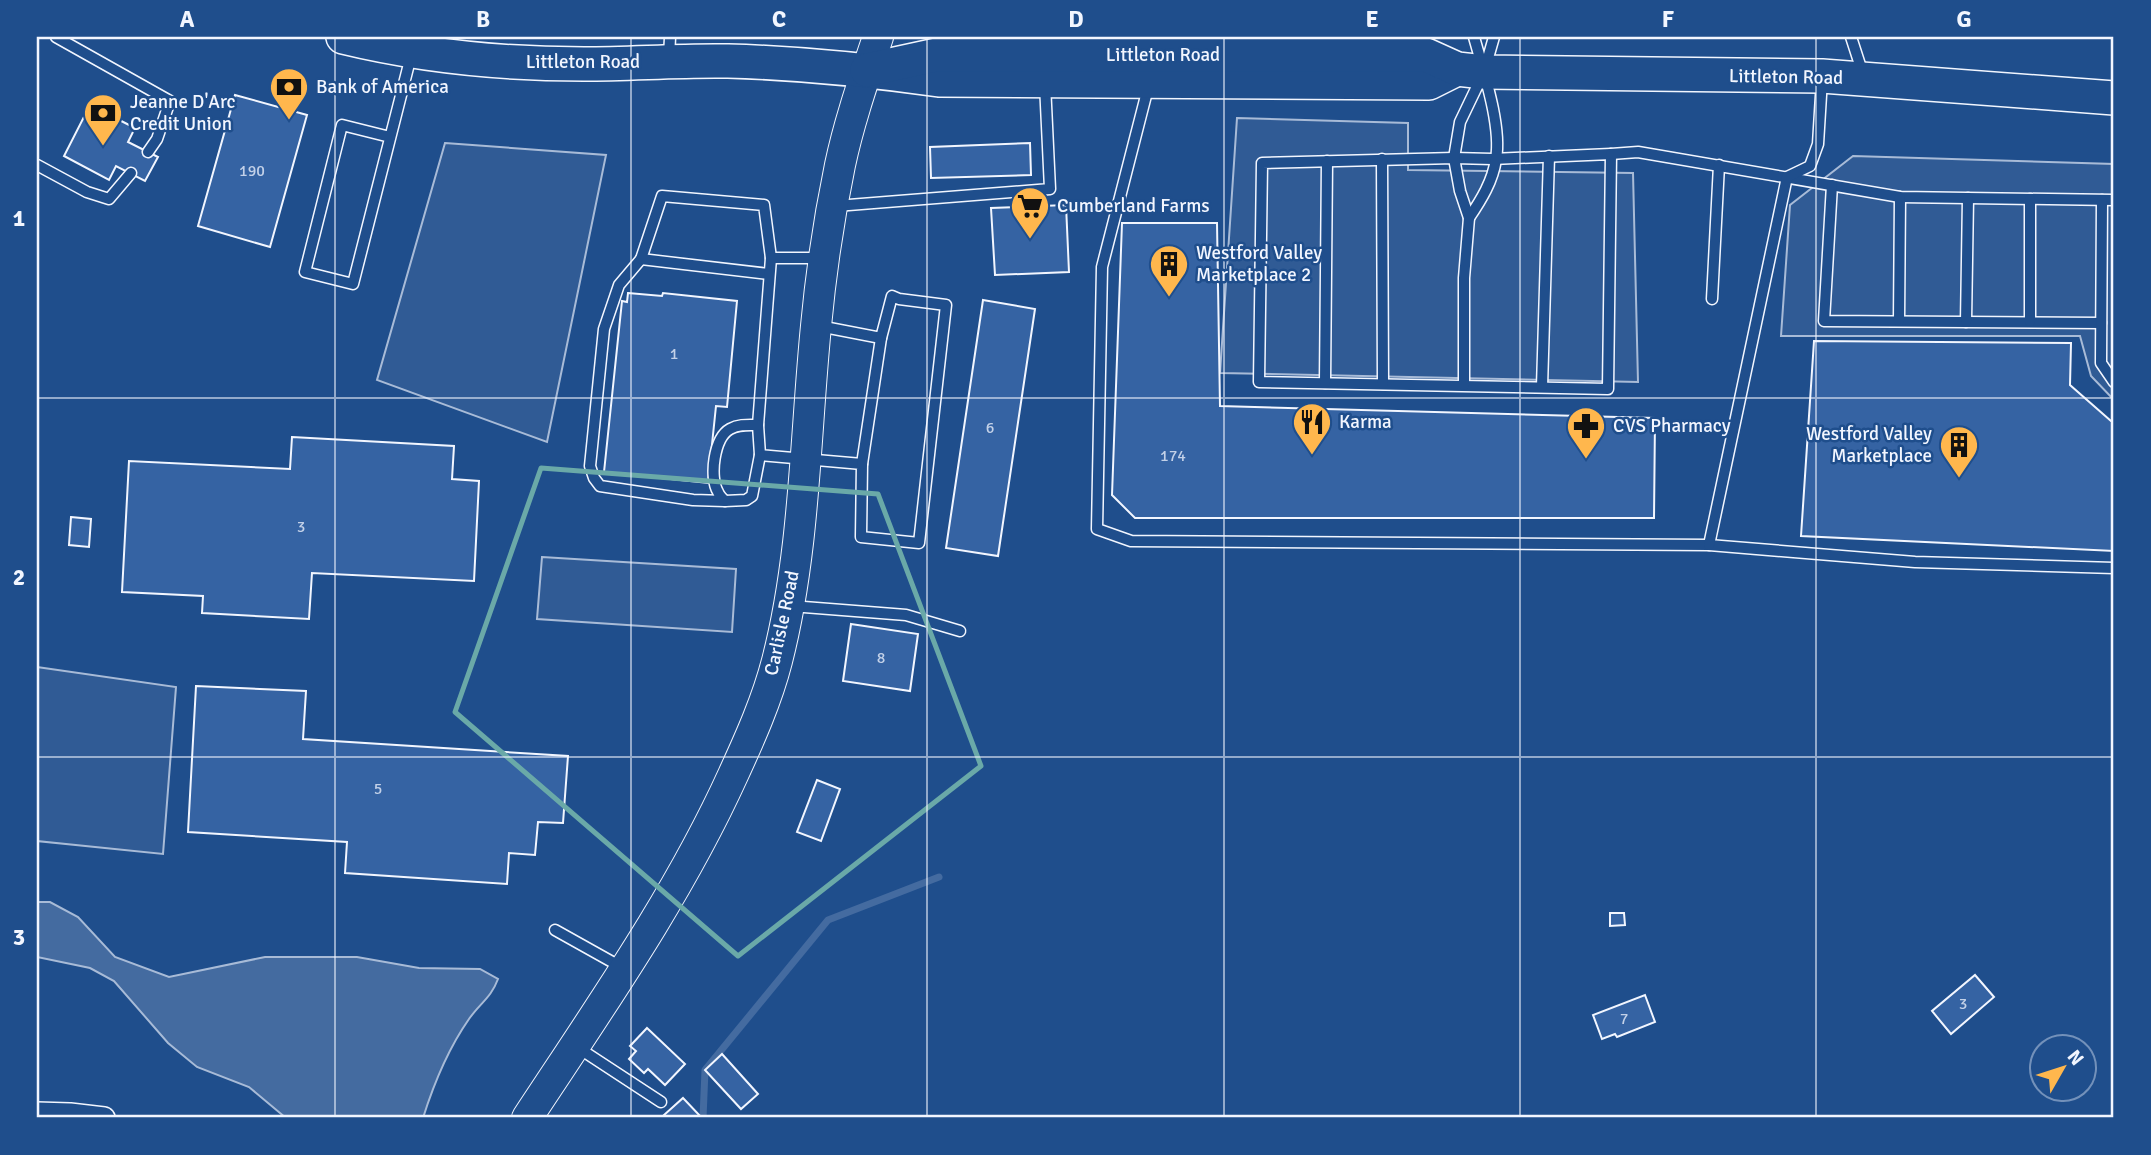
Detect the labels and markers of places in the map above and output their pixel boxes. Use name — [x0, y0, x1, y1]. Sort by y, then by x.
bank icon: Bank of America — [268, 66, 310, 121]
place label: Bank of America — [316, 75, 449, 99]
place label: Jeanne D'Arc Credit Union — [130, 90, 236, 136]
bank icon: Jeanne D'Arc Credit Union — [82, 92, 124, 147]
supermarket icon: Cumberland Farms — [1009, 185, 1051, 240]
place label: Cumberland Farms — [1057, 194, 1210, 218]
place label: Westford Valley Marketplace 2 — [1196, 241, 1322, 287]
building icon: Westford Valley Marketplace 2 — [1148, 243, 1190, 298]
restaurant icon: Karma — [1291, 401, 1333, 456]
pharmacy icon: CVS Pharmacy — [1565, 405, 1607, 460]
place label: Karma — [1339, 410, 1392, 434]
place label: CVS Pharmacy — [1613, 414, 1731, 438]
place label: Westford Valley Marketplace — [1806, 422, 1932, 468]
building icon: Westford Valley Marketplace — [1938, 424, 1980, 479]

